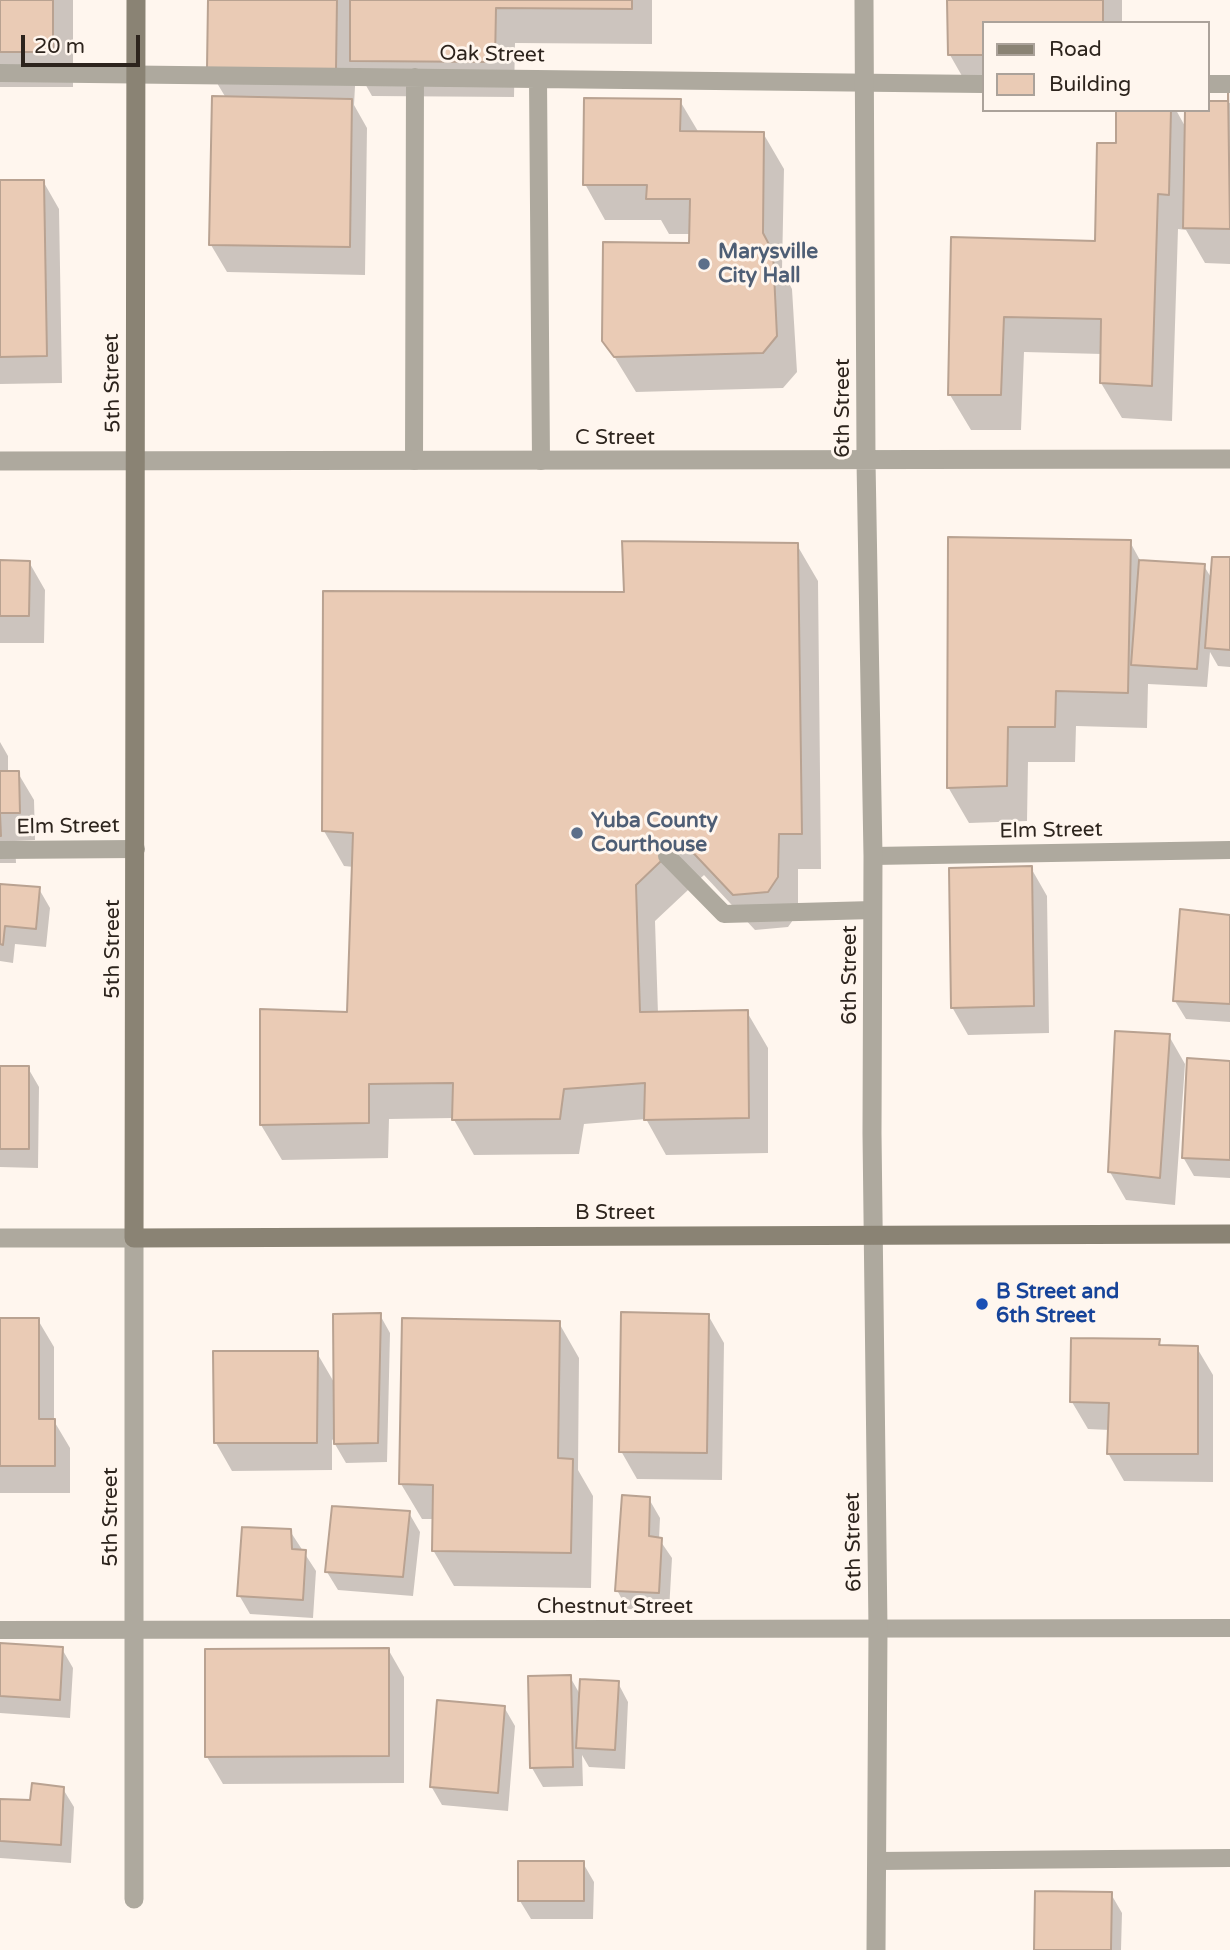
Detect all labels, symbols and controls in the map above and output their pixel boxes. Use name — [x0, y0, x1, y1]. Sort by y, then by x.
scale bar — [24, 21, 144, 65]
legend — [982, 21, 1209, 112]
text: 20 m — [34, 34, 85, 59]
text: Road — [1049, 37, 1102, 62]
street label: Oak Street — [439, 41, 545, 69]
text: Building — [1049, 72, 1131, 97]
place label: Marysville City Hall — [718, 239, 818, 289]
marker: Marysville City Hall — [696, 256, 712, 272]
street label: 5th Street — [100, 333, 126, 433]
street label: 6th Street — [830, 358, 856, 458]
street label: C Street — [575, 425, 655, 451]
place label: Yuba County Courthouse — [591, 808, 718, 858]
street label: Elm Street — [16, 813, 120, 841]
street label: Elm Street — [999, 817, 1103, 845]
marker: Yuba County Courthouse — [569, 825, 585, 841]
street label: 5th Street — [100, 899, 126, 999]
street label: 6th Street — [837, 925, 863, 1025]
street label: B Street — [575, 1200, 655, 1226]
place label: B Street and 6th Street — [996, 1279, 1119, 1329]
marker: B Street and 6th Street — [974, 1296, 990, 1312]
street label: 5th Street — [98, 1467, 124, 1567]
street label: 6th Street — [841, 1492, 867, 1592]
street label: Chestnut Street — [537, 1594, 693, 1620]

